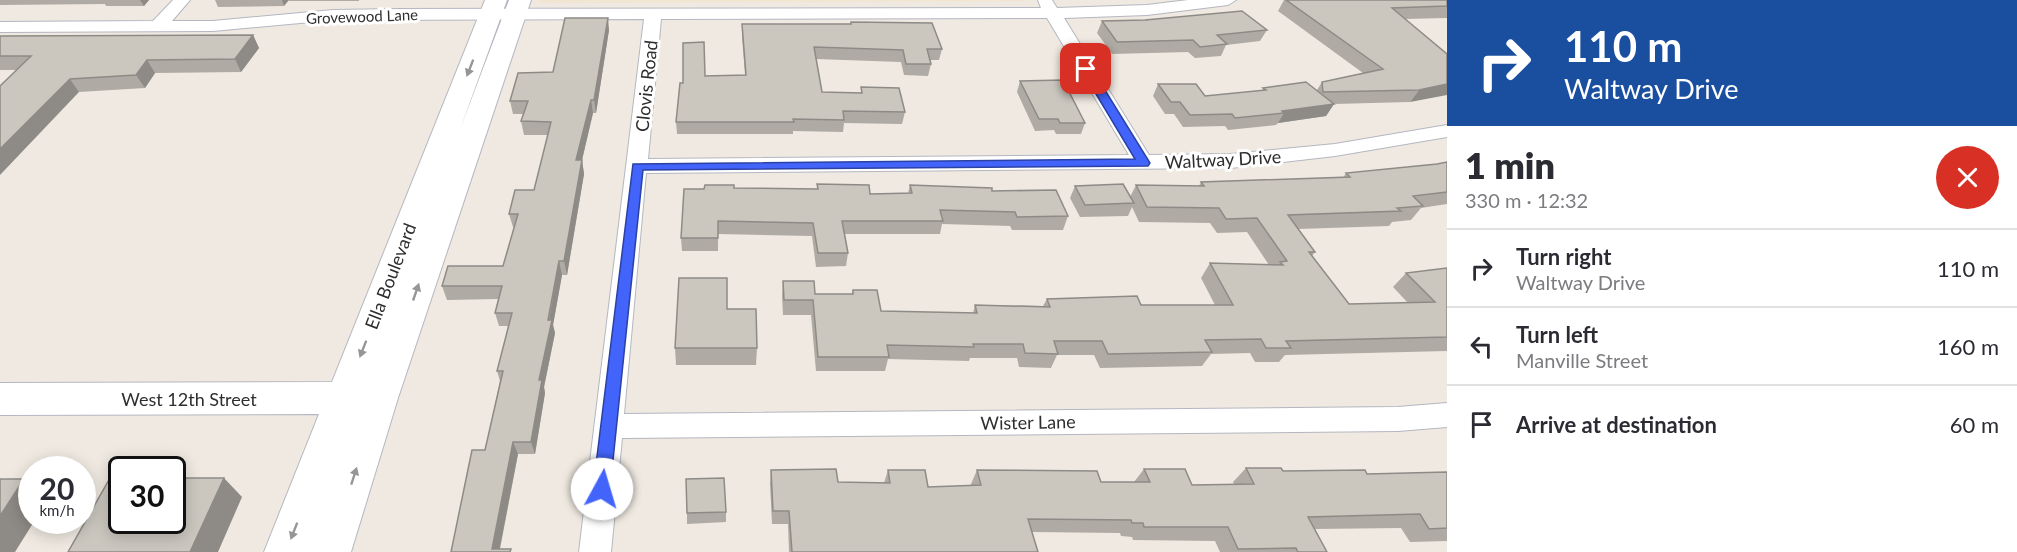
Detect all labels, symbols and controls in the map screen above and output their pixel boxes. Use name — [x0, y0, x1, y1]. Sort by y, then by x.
street label: Grovewood Lane — [306, 5, 418, 27]
text: 110 m — [1564, 21, 1682, 71]
icon: right — [1465, 24, 1543, 102]
street label: Clovis Road — [630, 39, 662, 133]
pin — [1060, 43, 1111, 94]
icon: arrive — [1069, 52, 1102, 85]
one-way arrow — [464, 60, 474, 78]
text: Waltway Drive — [1564, 72, 1739, 105]
text: 1 min — [1465, 143, 1555, 187]
street label: Waltway Drive — [1164, 145, 1282, 173]
button: close — [1936, 146, 1999, 209]
text: 330 m · 12:32 — [1465, 188, 1588, 212]
street label: Ella Boulevard — [360, 220, 420, 332]
text: Turn right — [1516, 243, 1611, 270]
icon: right — [1465, 252, 1498, 285]
text: 110 m — [1937, 255, 1999, 282]
text: Waltway Drive — [1516, 270, 1645, 294]
one-way arrow — [412, 283, 422, 301]
text: Turn left — [1516, 321, 1598, 348]
icon: left — [1465, 330, 1498, 363]
text: 160 m — [1937, 333, 1999, 360]
one-way arrow — [357, 340, 367, 358]
text: Manville Street — [1516, 348, 1648, 372]
street label: West 12th Street — [121, 388, 257, 410]
icon: arrive — [1465, 408, 1498, 441]
street label: Wister Lane — [980, 410, 1076, 434]
text: Arrive at destination — [1516, 411, 1717, 438]
text: 60 m — [1950, 411, 1999, 438]
speed limit sign: 30 — [108, 456, 186, 534]
position arrow — [570, 457, 634, 521]
one-way arrow — [349, 467, 359, 485]
text: 20 — [40, 470, 74, 506]
text: km/h — [39, 501, 75, 519]
one-way arrow — [288, 522, 298, 540]

